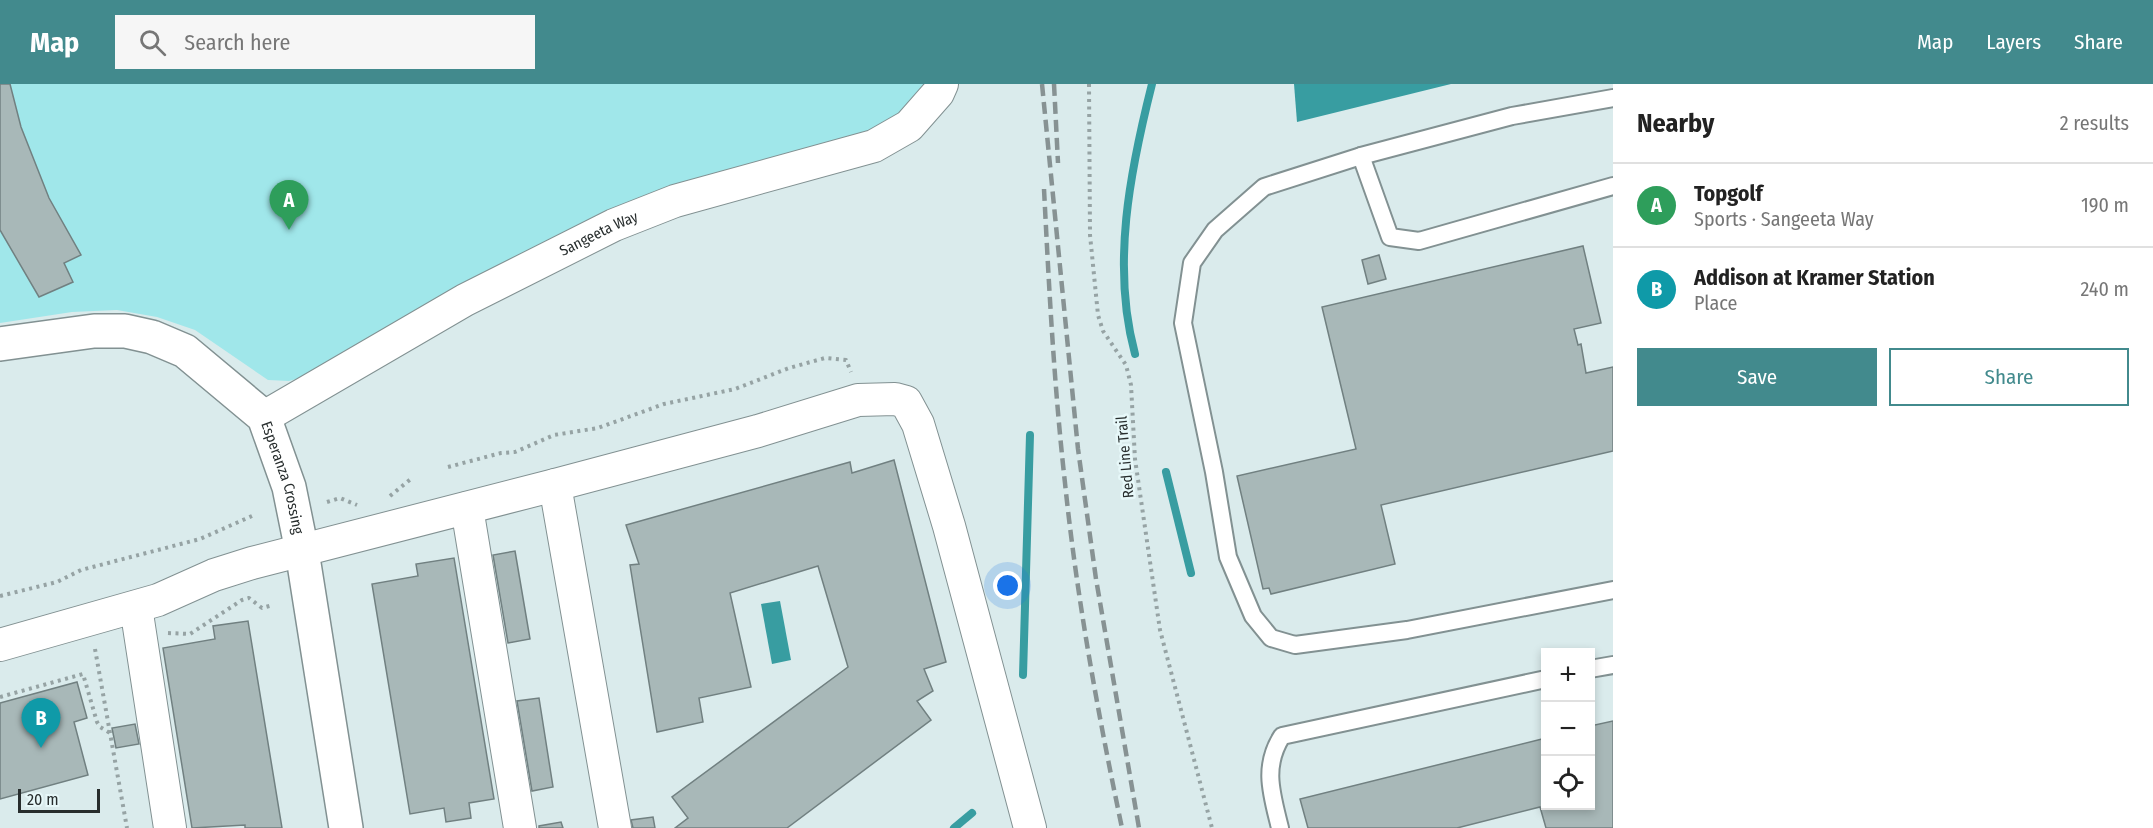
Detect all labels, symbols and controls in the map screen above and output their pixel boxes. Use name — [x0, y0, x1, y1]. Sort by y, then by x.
search box — [115, 15, 535, 69]
text: Map — [30, 26, 79, 59]
icon: search — [136, 26, 169, 59]
text: Search here — [184, 29, 290, 56]
text: Map — [1917, 29, 1953, 55]
text: Layers — [1986, 29, 2041, 55]
text: Share — [2074, 29, 2123, 55]
text: Nearby — [1637, 108, 1714, 139]
text: 2 results — [2060, 111, 2129, 135]
pin: A — [270, 180, 308, 230]
text: Topgolf — [1694, 180, 1763, 207]
text: A — [1651, 193, 1662, 217]
text: 190 m — [2081, 193, 2129, 217]
street label: Sangeeta Way — [557, 207, 641, 260]
text: Sports · Sangeeta Way — [1694, 207, 1874, 231]
text: Addison at Kramer Station — [1694, 264, 1935, 291]
text: B — [1651, 277, 1662, 301]
text: 240 m — [2080, 277, 2129, 301]
text: Place — [1694, 291, 1737, 315]
button: Save — [1637, 348, 1877, 406]
button: Share — [1889, 348, 2129, 406]
street label: Red Line Trail — [1112, 415, 1138, 499]
street label: Esperanza Crossing — [257, 419, 307, 536]
your location — [993, 571, 1022, 600]
map controls — [1541, 648, 1595, 810]
button: + — [1541, 648, 1595, 702]
pin: B — [22, 698, 60, 748]
button: − — [1541, 702, 1595, 756]
button: locate — [1541, 756, 1595, 810]
scale bar — [18, 786, 100, 814]
text: 20 m — [27, 790, 58, 809]

